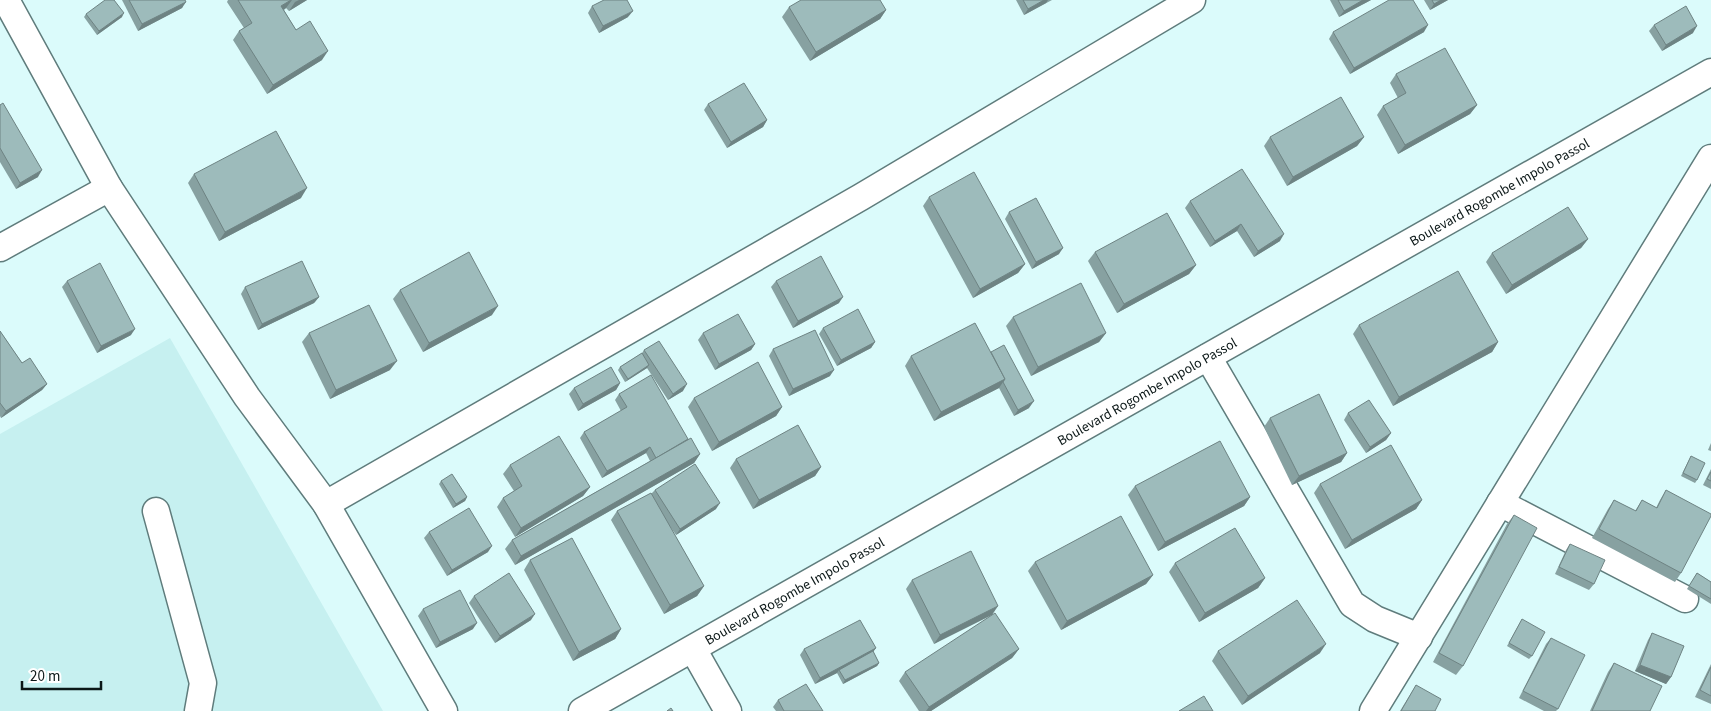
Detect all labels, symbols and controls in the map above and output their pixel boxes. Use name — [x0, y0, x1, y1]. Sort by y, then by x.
street label: Boulevard Rogombe Impolo Passol — [1406, 134, 1594, 252]
street label: Boulevard Rogombe Impolo Passol — [1054, 333, 1241, 451]
street label: Boulevard Rogombe Impolo Passol — [701, 533, 889, 651]
scale bar — [22, 658, 101, 690]
text: 20 m — [30, 666, 60, 687]

